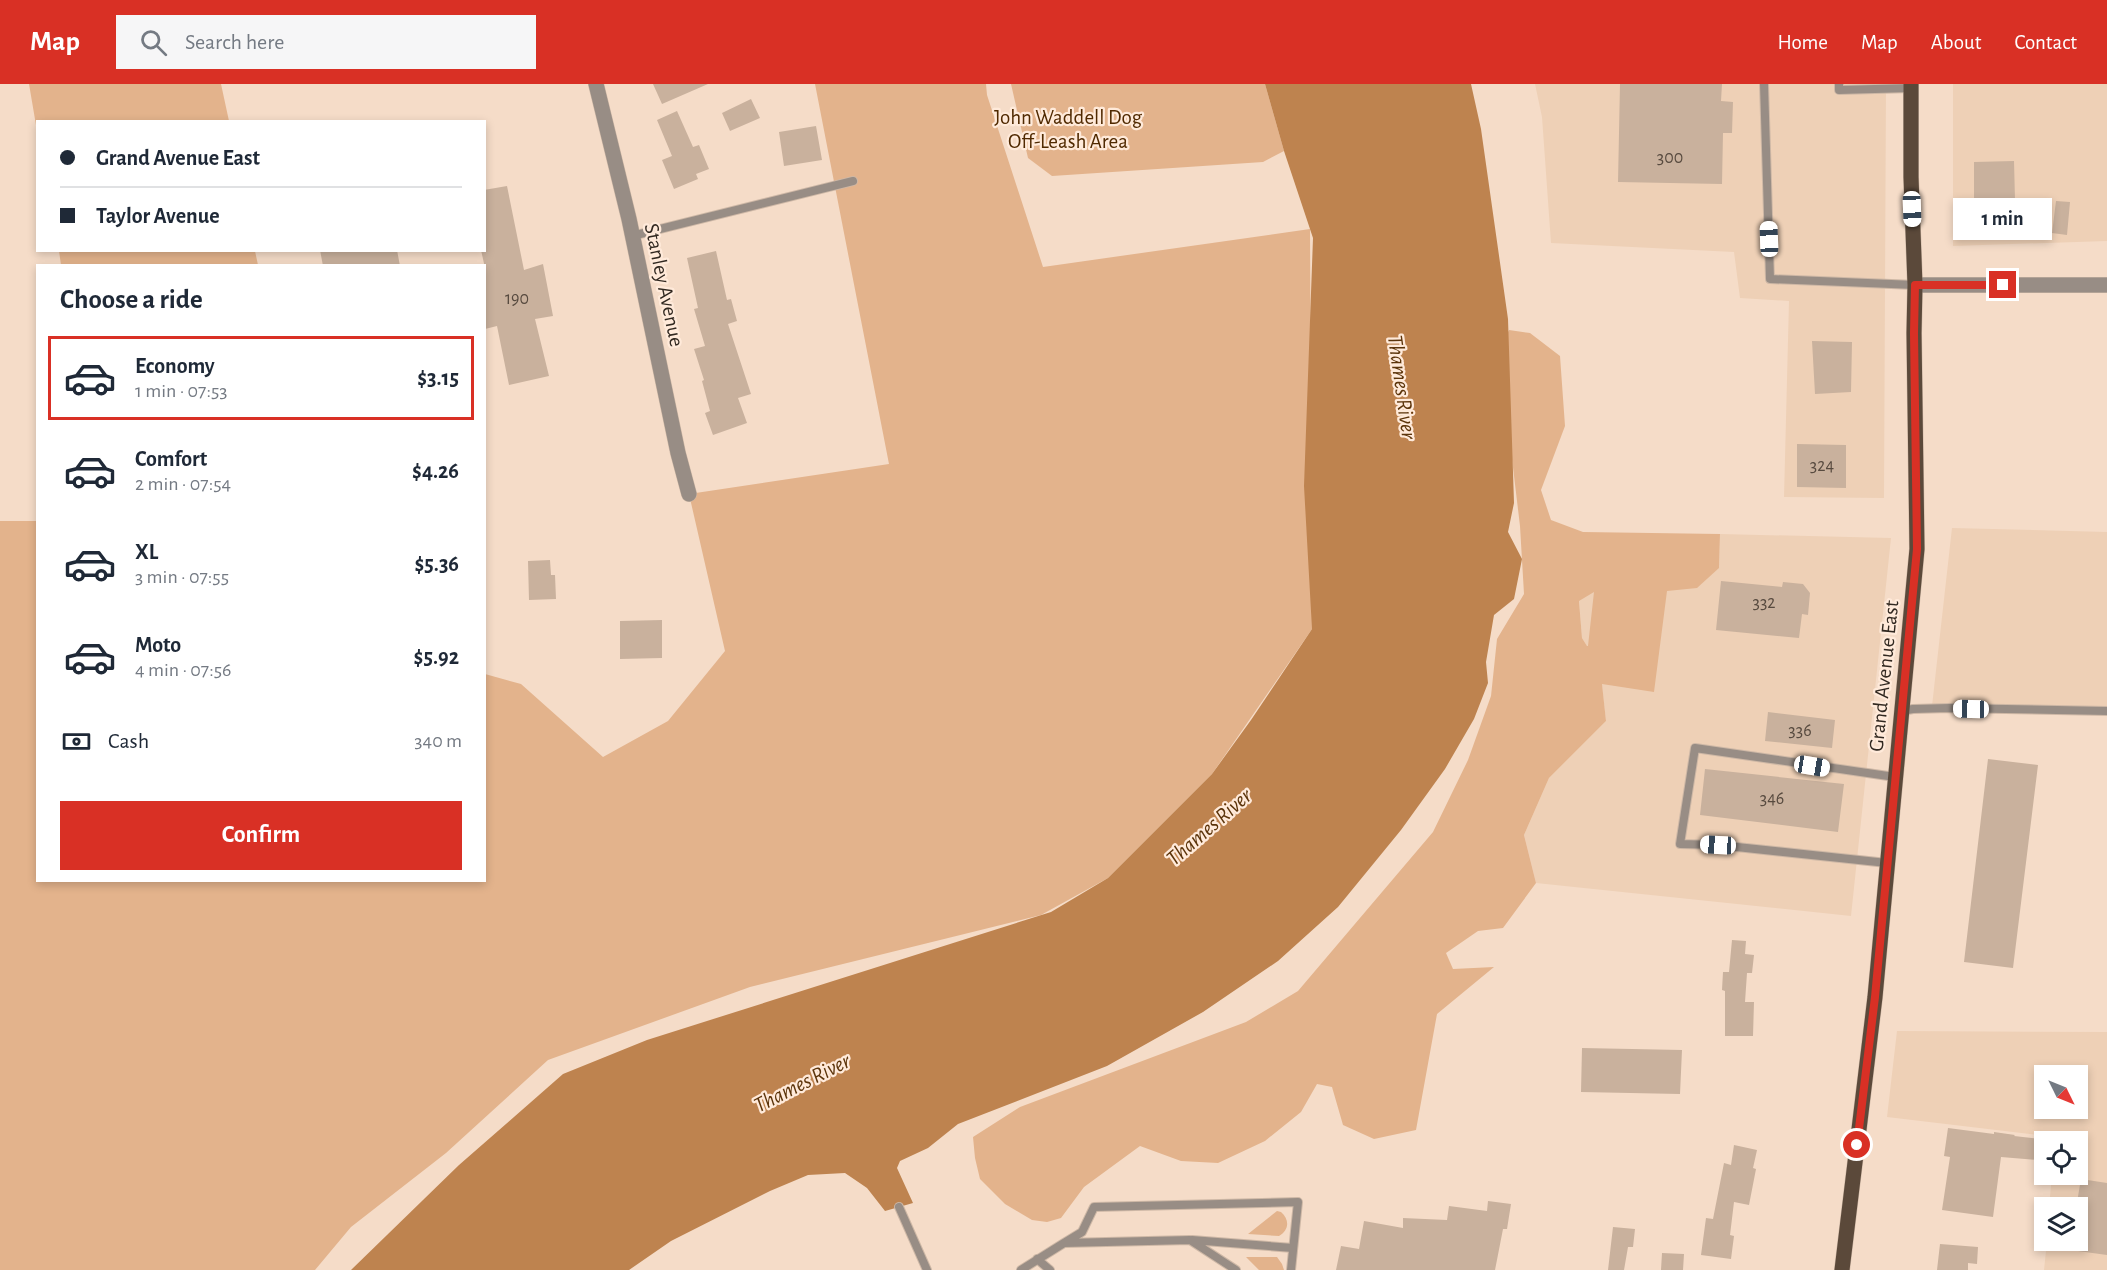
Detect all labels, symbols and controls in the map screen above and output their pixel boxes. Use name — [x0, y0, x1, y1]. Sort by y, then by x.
search box — [116, 15, 536, 69]
icon: search — [137, 26, 170, 59]
text: Map — [30, 28, 80, 56]
text: Search here — [185, 31, 284, 53]
text: Home — [1777, 32, 1828, 53]
text: Map — [1861, 32, 1898, 53]
text: About — [1931, 32, 1981, 53]
text: Contact — [2014, 32, 2077, 53]
park label: John Waddell Dog Off-Leash Area — [994, 107, 1143, 152]
text: Grand Avenue East — [96, 147, 260, 169]
house number: 300 — [1657, 149, 1683, 167]
car — [1902, 191, 1922, 227]
callout: 1 min — [1954, 198, 2052, 240]
text: Taylor Avenue — [96, 205, 220, 227]
text: 1 min — [1981, 209, 2024, 229]
street label: Stanley Avenue — [641, 221, 687, 349]
car — [1759, 221, 1779, 257]
route end — [1989, 271, 2016, 298]
text: Choose a ride — [60, 286, 203, 313]
house number: 190 — [505, 290, 529, 308]
water label: Thames River — [1384, 333, 1420, 441]
icon: car — [63, 351, 117, 405]
text: Economy — [135, 355, 215, 377]
text: $3.15 — [417, 367, 459, 389]
text: 1 min · 07:53 — [135, 381, 228, 401]
icon: car — [63, 444, 117, 498]
text: Comfort — [135, 448, 207, 470]
house number: 324 — [1810, 457, 1834, 475]
text: $4.26 — [412, 460, 459, 482]
text: 2 min · 07:54 — [135, 474, 231, 494]
icon: car — [63, 537, 117, 591]
text: XL — [135, 541, 158, 563]
text: $5.36 — [414, 553, 459, 575]
text: 3 min · 07:55 — [135, 567, 229, 587]
house number: 332 — [1752, 594, 1776, 612]
street label: Grand Avenue East — [1866, 599, 1902, 753]
icon: car — [63, 630, 117, 684]
text: Moto — [135, 634, 181, 656]
text: $5.92 — [414, 646, 459, 668]
text: 4 min · 07:56 — [135, 660, 232, 680]
car — [1953, 700, 1989, 718]
house number: 336 — [1788, 722, 1812, 740]
icon: cash — [60, 725, 93, 758]
text: Cash — [108, 730, 149, 752]
text: 340 m — [414, 731, 462, 751]
car — [1793, 754, 1831, 778]
water label: Thames River — [1162, 784, 1256, 870]
house number: 346 — [1760, 790, 1784, 808]
button: Confirm — [60, 801, 462, 870]
car — [1700, 835, 1736, 855]
water label: Thames River — [750, 1049, 855, 1117]
north arrow — [2034, 1065, 2088, 1119]
map controls — [2034, 1065, 2088, 1251]
route start — [1843, 1131, 1870, 1158]
button: locate — [2034, 1131, 2088, 1185]
button: layers — [2034, 1197, 2088, 1251]

